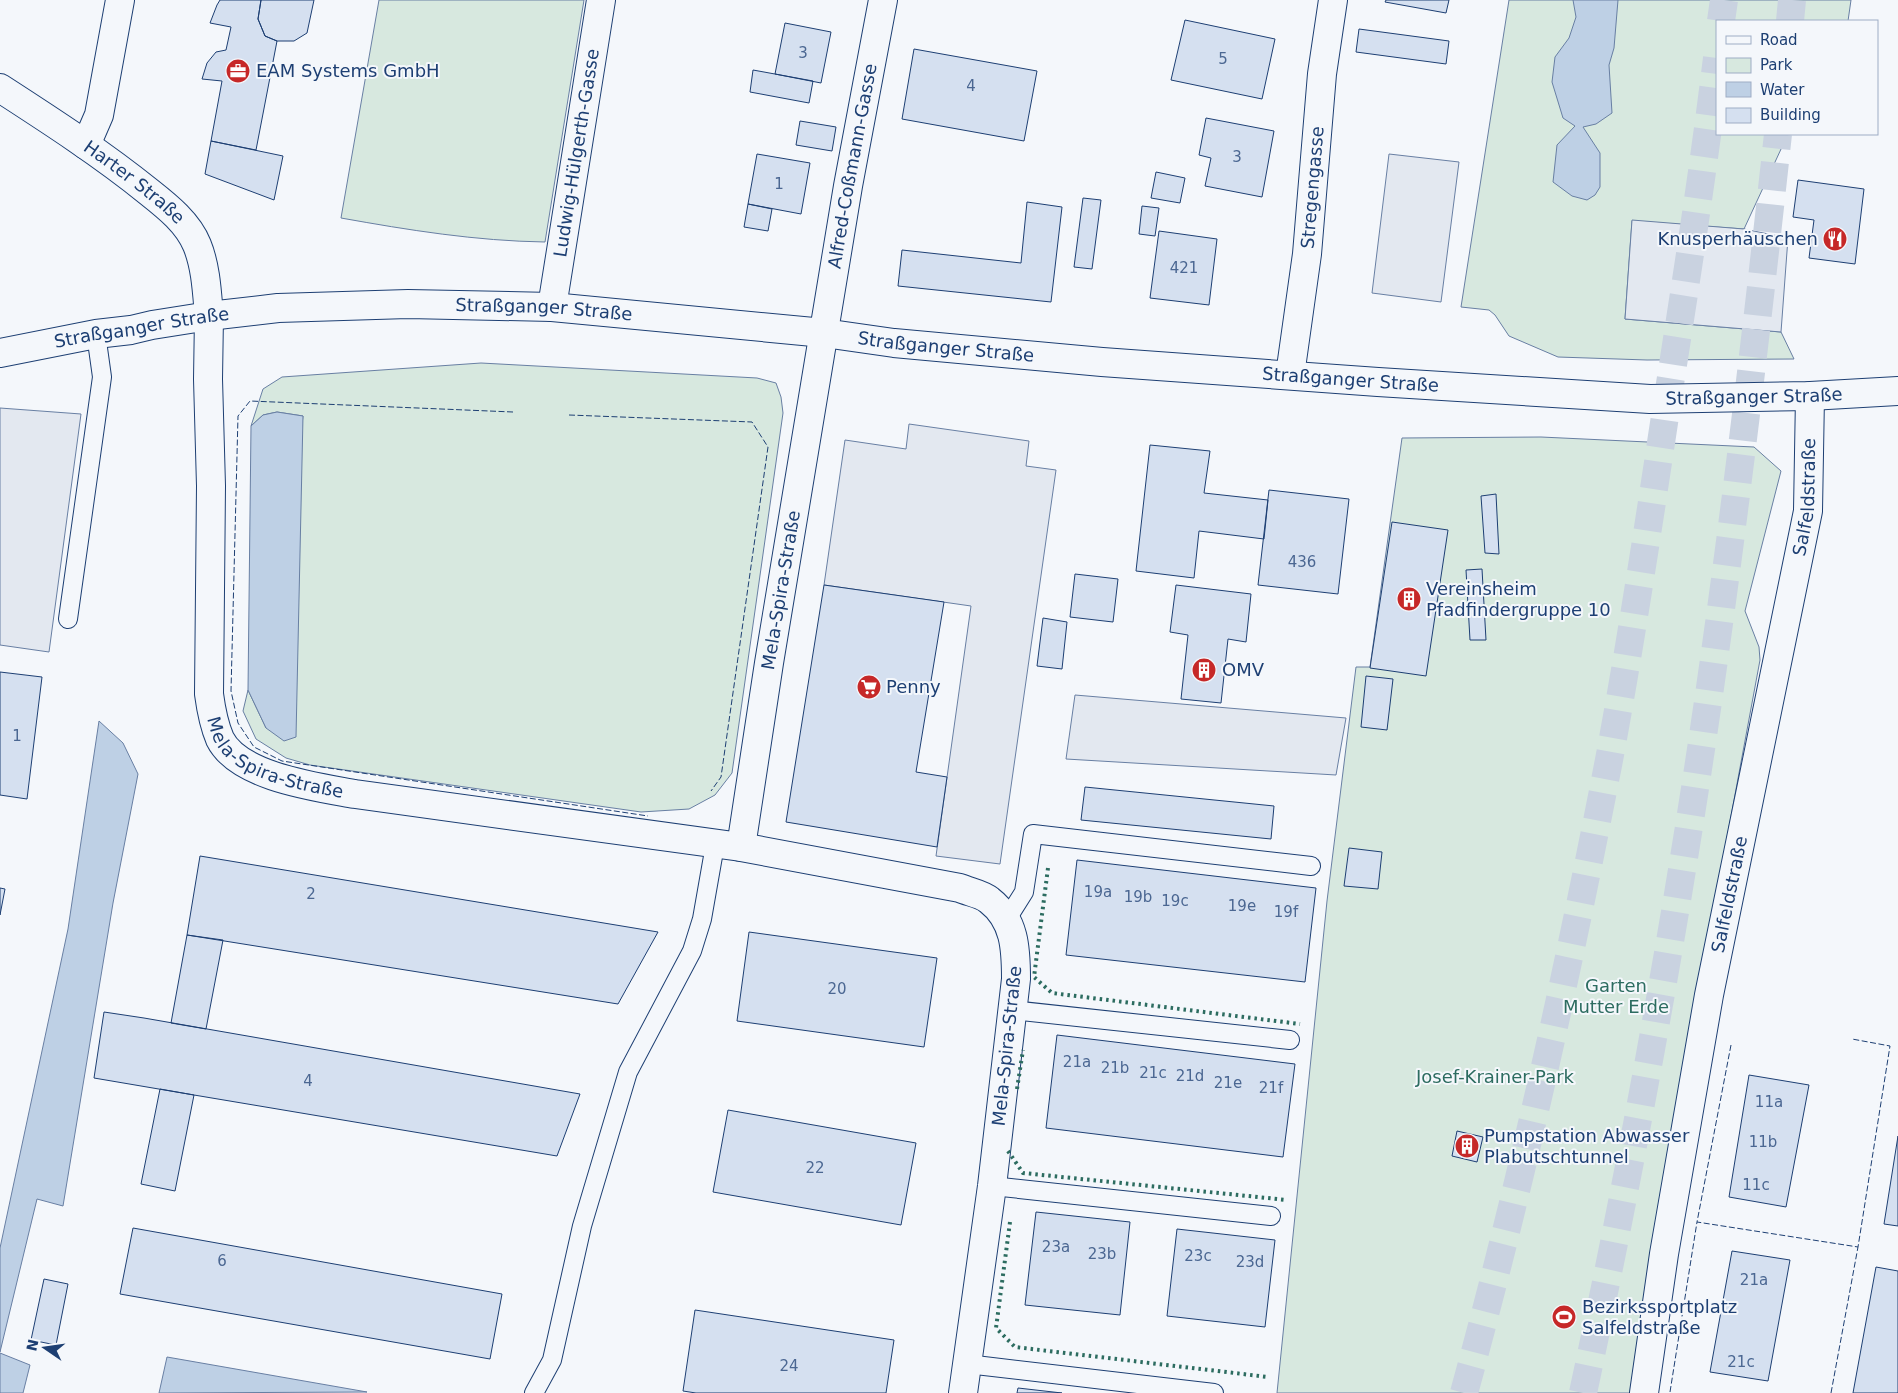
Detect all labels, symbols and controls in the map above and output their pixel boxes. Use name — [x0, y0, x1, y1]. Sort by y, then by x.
legend — [1716, 20, 1878, 135]
text: Road — [1760, 31, 1798, 49]
house number: 3 — [798, 44, 808, 62]
street label: Ludwig-Hülgerth-Gasse — [549, 47, 603, 259]
house number: 5 — [1218, 50, 1228, 68]
text: Park — [1760, 56, 1793, 74]
office icon: EAM Systems GmbH — [225, 58, 251, 84]
place label: EAM Systems GmbH — [256, 60, 440, 81]
street label: Alfred-Coßmann-Gasse — [823, 62, 881, 270]
house number: 4 — [966, 77, 976, 95]
text: Water — [1760, 81, 1805, 99]
text: Building — [1760, 106, 1821, 124]
street label: Stregengasse — [1296, 125, 1328, 249]
street label: Harter Straße — [80, 136, 189, 228]
house number: 3 — [1232, 148, 1242, 166]
house number: 1 — [774, 175, 784, 193]
restaurant icon: Knusperhäuschen — [1822, 226, 1848, 252]
place label: Knusperhäuschen — [1657, 228, 1818, 249]
house number: 421 — [1170, 259, 1198, 277]
street label: Straßganger Straße — [455, 294, 633, 325]
street label: Straßganger Straße — [52, 303, 230, 352]
street label: Straßganger Straße — [856, 327, 1035, 366]
street label: Straßganger Straße — [1262, 363, 1440, 396]
street label: Straßganger Straße — [1665, 383, 1843, 409]
street label: Salfeldstraße — [1788, 438, 1819, 558]
street label: Mela-Spira-Straße — [757, 509, 804, 671]
house number: 436 — [1288, 553, 1316, 571]
place label: Vereinsheim Pfadfindergruppe 10 — [1426, 578, 1611, 620]
building icon: Vereinsheim Pfadfindergruppe 10 — [1396, 586, 1422, 612]
building icon: OMV — [1191, 657, 1217, 683]
place label: OMV — [1222, 659, 1265, 680]
supermarket icon: Penny — [856, 674, 882, 700]
place label: Penny — [886, 676, 941, 697]
street label: Mela-Spira-Straße — [203, 714, 345, 802]
house number: 1 — [12, 727, 22, 745]
street label: Salfeldstraße — [1707, 834, 1751, 955]
house number: 19a — [1084, 883, 1112, 901]
house number: 2 — [306, 885, 316, 903]
house number: 19b — [1124, 888, 1152, 906]
house number: 19c — [1161, 892, 1189, 910]
house number: 19e — [1228, 897, 1256, 915]
house number: 19f — [1274, 903, 1299, 921]
street label: Mela-Spira-Straße — [988, 965, 1025, 1127]
park label: Garten Mutter Erde — [1563, 975, 1669, 1017]
house number: 20 — [827, 980, 847, 998]
house number: 21a — [1063, 1053, 1091, 1071]
house number: 21b — [1101, 1059, 1129, 1077]
house number: 21c — [1139, 1064, 1167, 1082]
park label: Josef-Krainer-Park — [1415, 1066, 1575, 1087]
house number: 21d — [1176, 1067, 1204, 1085]
house number: 4 — [303, 1072, 313, 1090]
house number: 21e — [1214, 1074, 1242, 1092]
house number: 21f — [1259, 1079, 1284, 1097]
house number: 11a — [1755, 1093, 1783, 1111]
place label: Pumpstation Abwasser Plabutschtunnel — [1484, 1125, 1690, 1167]
building icon: Pumpstation Abwasser Plabutschtunnel — [1454, 1133, 1480, 1159]
house number: 11b — [1749, 1133, 1777, 1151]
house number: 22 — [805, 1159, 825, 1177]
house number: 11c — [1742, 1176, 1770, 1194]
house number: 23a — [1042, 1238, 1070, 1256]
house number: 23b — [1088, 1245, 1116, 1263]
house number: 23c — [1184, 1247, 1212, 1265]
house number: 6 — [217, 1252, 227, 1270]
house number: 23d — [1236, 1253, 1264, 1271]
house number: 21a — [1740, 1271, 1768, 1289]
place label: Bezirkssportplatz Salfeldstraße — [1582, 1296, 1737, 1338]
sports icon: Bezirkssportplatz Salfeldstraße — [1551, 1304, 1577, 1330]
north arrow — [20, 1323, 70, 1373]
text: N — [23, 1338, 41, 1353]
house number: 21c — [1727, 1353, 1755, 1371]
house number: 24 — [779, 1357, 799, 1375]

